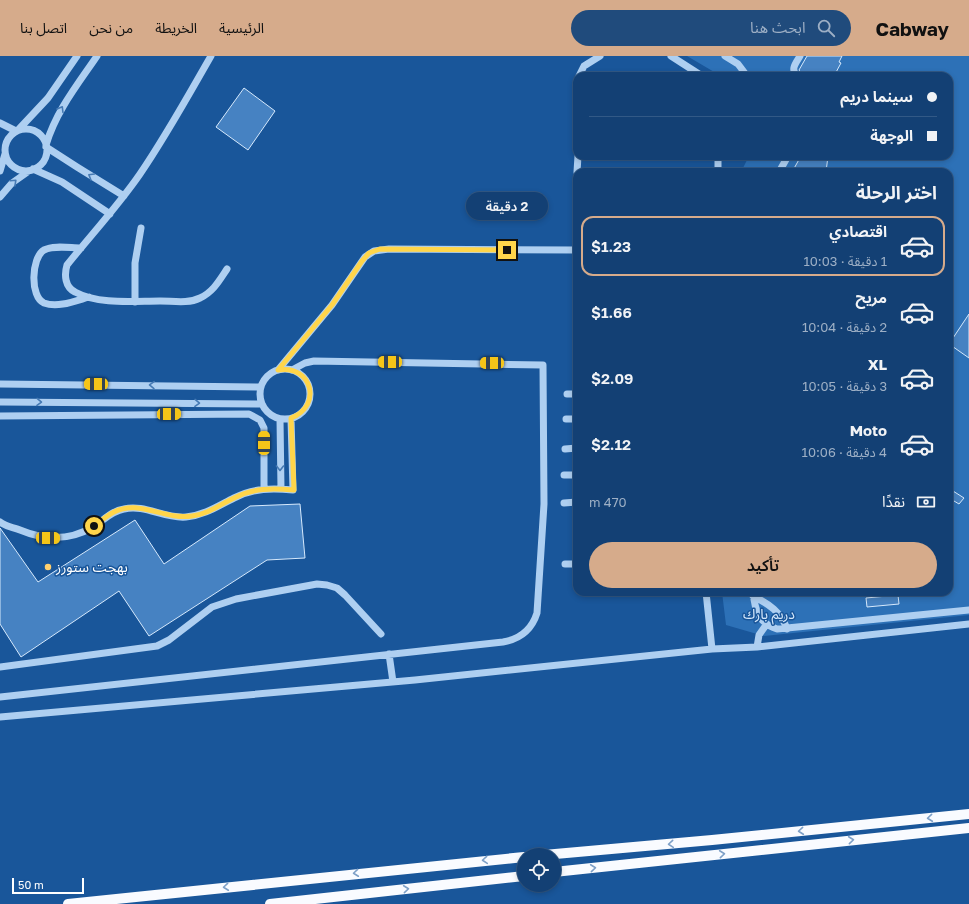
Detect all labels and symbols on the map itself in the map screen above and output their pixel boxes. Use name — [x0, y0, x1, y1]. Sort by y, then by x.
one-way arrow — [57, 106, 64, 113]
one-way arrow — [88, 173, 95, 180]
one-way arrow — [9, 179, 17, 187]
callout: 2 دقيقة — [466, 192, 548, 220]
route end — [498, 241, 516, 259]
car — [378, 356, 402, 368]
car — [480, 357, 504, 369]
car — [84, 378, 108, 390]
one-way arrow — [149, 381, 155, 389]
one-way arrow — [36, 398, 42, 406]
one-way arrow — [194, 399, 200, 407]
car — [157, 408, 181, 420]
car — [258, 431, 270, 455]
one-way arrow — [276, 465, 284, 471]
route start — [85, 517, 103, 535]
car — [36, 532, 60, 544]
place label: بهجت ستورز — [55, 558, 128, 576]
marker: بهجت ستورز — [43, 562, 53, 572]
park label: دريم بارك — [743, 605, 795, 625]
one-way arrow — [927, 813, 933, 822]
one-way arrow — [798, 826, 804, 835]
one-way arrow — [848, 836, 854, 845]
one-way arrow — [668, 839, 675, 848]
one-way arrow — [719, 850, 725, 859]
one-way arrow — [482, 856, 488, 865]
one-way arrow — [590, 864, 596, 873]
one-way arrow — [353, 869, 359, 878]
scale bar — [12, 876, 84, 895]
one-way arrow — [223, 882, 230, 891]
one-way arrow — [403, 885, 409, 894]

